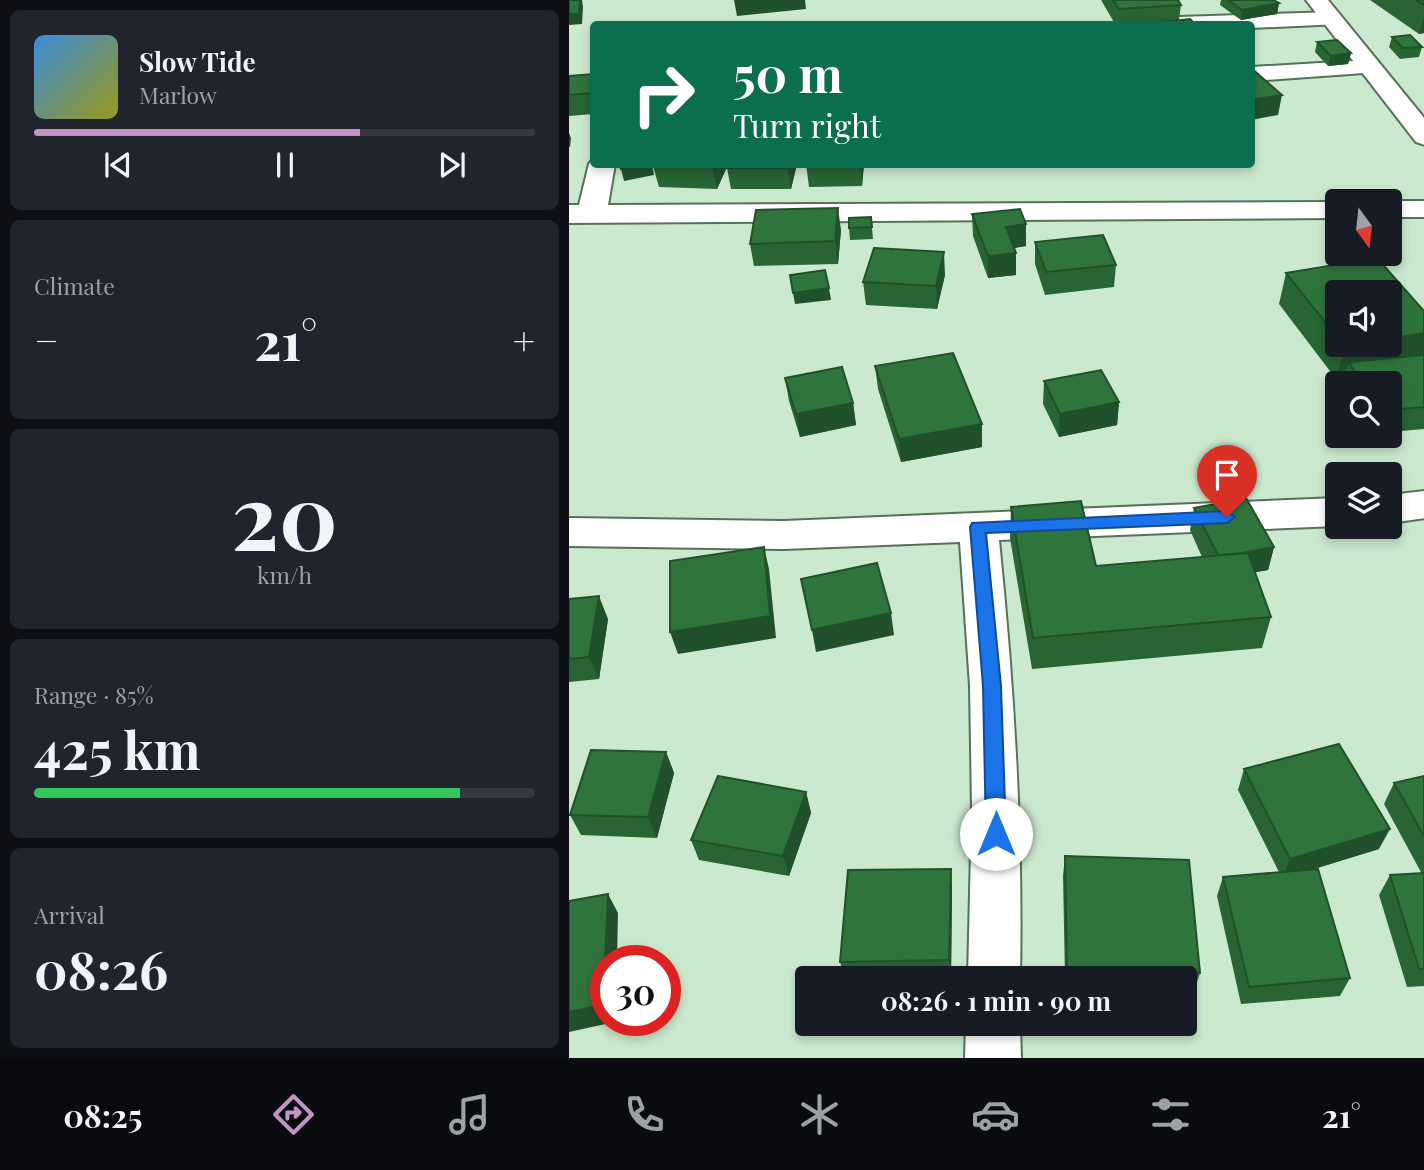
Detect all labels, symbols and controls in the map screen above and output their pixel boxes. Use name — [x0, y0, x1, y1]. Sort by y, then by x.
text: 50 m — [733, 40, 843, 105]
text: Slow Tide — [139, 44, 256, 79]
icon: right — [618, 49, 709, 140]
text: Marlow — [139, 79, 217, 110]
text: Turn right — [733, 103, 881, 146]
icon: previous — [99, 146, 137, 184]
icon: pause — [266, 146, 304, 184]
icon: next — [433, 146, 471, 184]
north arrow — [1325, 189, 1402, 266]
map controls — [1325, 189, 1402, 539]
text: Climate — [34, 270, 115, 301]
button: sound — [1325, 280, 1402, 357]
text: 21° — [254, 305, 317, 374]
text: − — [34, 314, 59, 365]
text: + — [513, 314, 535, 365]
button: search — [1325, 371, 1402, 448]
pin — [1197, 445, 1257, 517]
text: 20 — [231, 453, 338, 574]
icon: arrive — [1208, 456, 1246, 494]
button: layers — [1325, 462, 1402, 539]
text: km/h — [257, 559, 312, 590]
text: Range · 85% — [34, 679, 154, 710]
text: 425 km — [34, 714, 201, 783]
position arrow — [959, 797, 1033, 871]
text: Arrival — [34, 899, 105, 930]
text: 08:26 — [34, 934, 168, 1003]
speed limit sign: 30 — [590, 945, 681, 1036]
text: 08:26 · 1 min · 90 m — [881, 983, 1111, 1018]
icon: directions — [269, 1090, 318, 1139]
icon: music — [445, 1090, 494, 1139]
icon: phone — [620, 1090, 669, 1139]
icon: climate — [795, 1090, 844, 1139]
icon: car — [971, 1090, 1020, 1139]
icon: filters — [1146, 1090, 1195, 1139]
text: 08:25 — [63, 1093, 143, 1136]
text: 21° — [1322, 1093, 1361, 1136]

